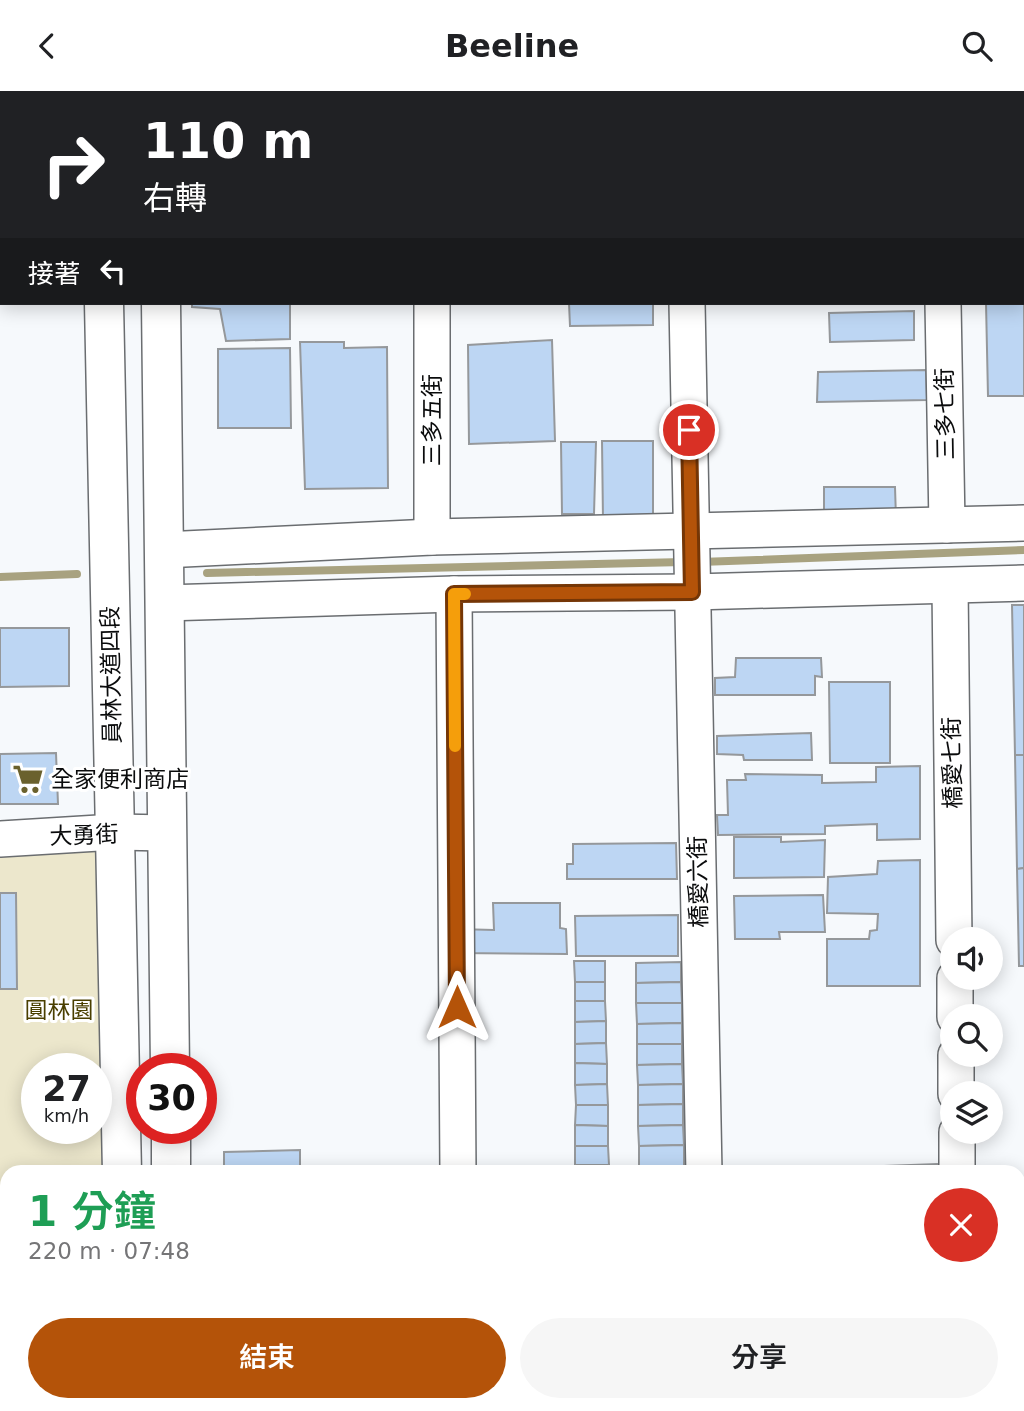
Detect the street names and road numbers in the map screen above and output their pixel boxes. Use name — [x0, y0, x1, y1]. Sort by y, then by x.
street label: 三多七街 — [931, 368, 959, 460]
street label: 三多五街 — [419, 374, 445, 466]
street label: 員林大道四段 — [97, 606, 125, 744]
street label: 橋愛七街 — [938, 717, 966, 809]
street label: 大勇街 — [49, 821, 119, 849]
street label: 橋愛六街 — [684, 836, 712, 928]

